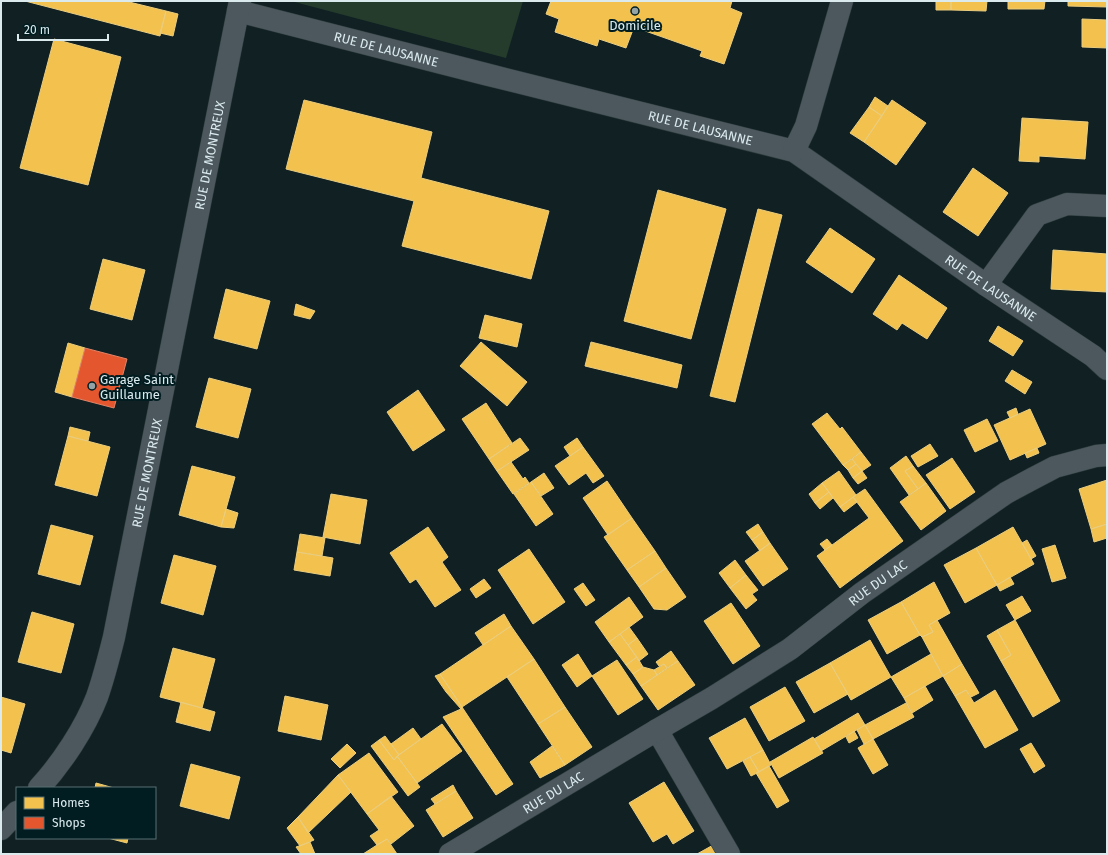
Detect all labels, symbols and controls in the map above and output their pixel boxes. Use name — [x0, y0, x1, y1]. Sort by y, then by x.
marker: Domicile — [630, 6, 640, 16]
scale bar — [18, 16, 108, 42]
place label: Domicile — [609, 18, 661, 33]
text: 20 m — [24, 23, 50, 37]
street label: RUE DE LAUSANNE — [332, 28, 440, 69]
street label: RUE DE MONTREUX — [191, 99, 228, 211]
street label: RUE DE LAUSANNE — [647, 107, 754, 148]
street label: RUE DE LAUSANNE — [942, 251, 1039, 324]
place label: Garage Saint Guillaume — [100, 372, 174, 402]
marker: Garage Saint Guillaume — [87, 381, 97, 391]
street label: RUE DE MONTREUX — [128, 417, 165, 529]
street label: RUE DU LAC — [845, 556, 910, 608]
street label: RUE DU LAC — [520, 768, 587, 816]
legend — [16, 787, 156, 839]
text: Homes — [52, 796, 90, 810]
text: Shops — [52, 816, 86, 830]

